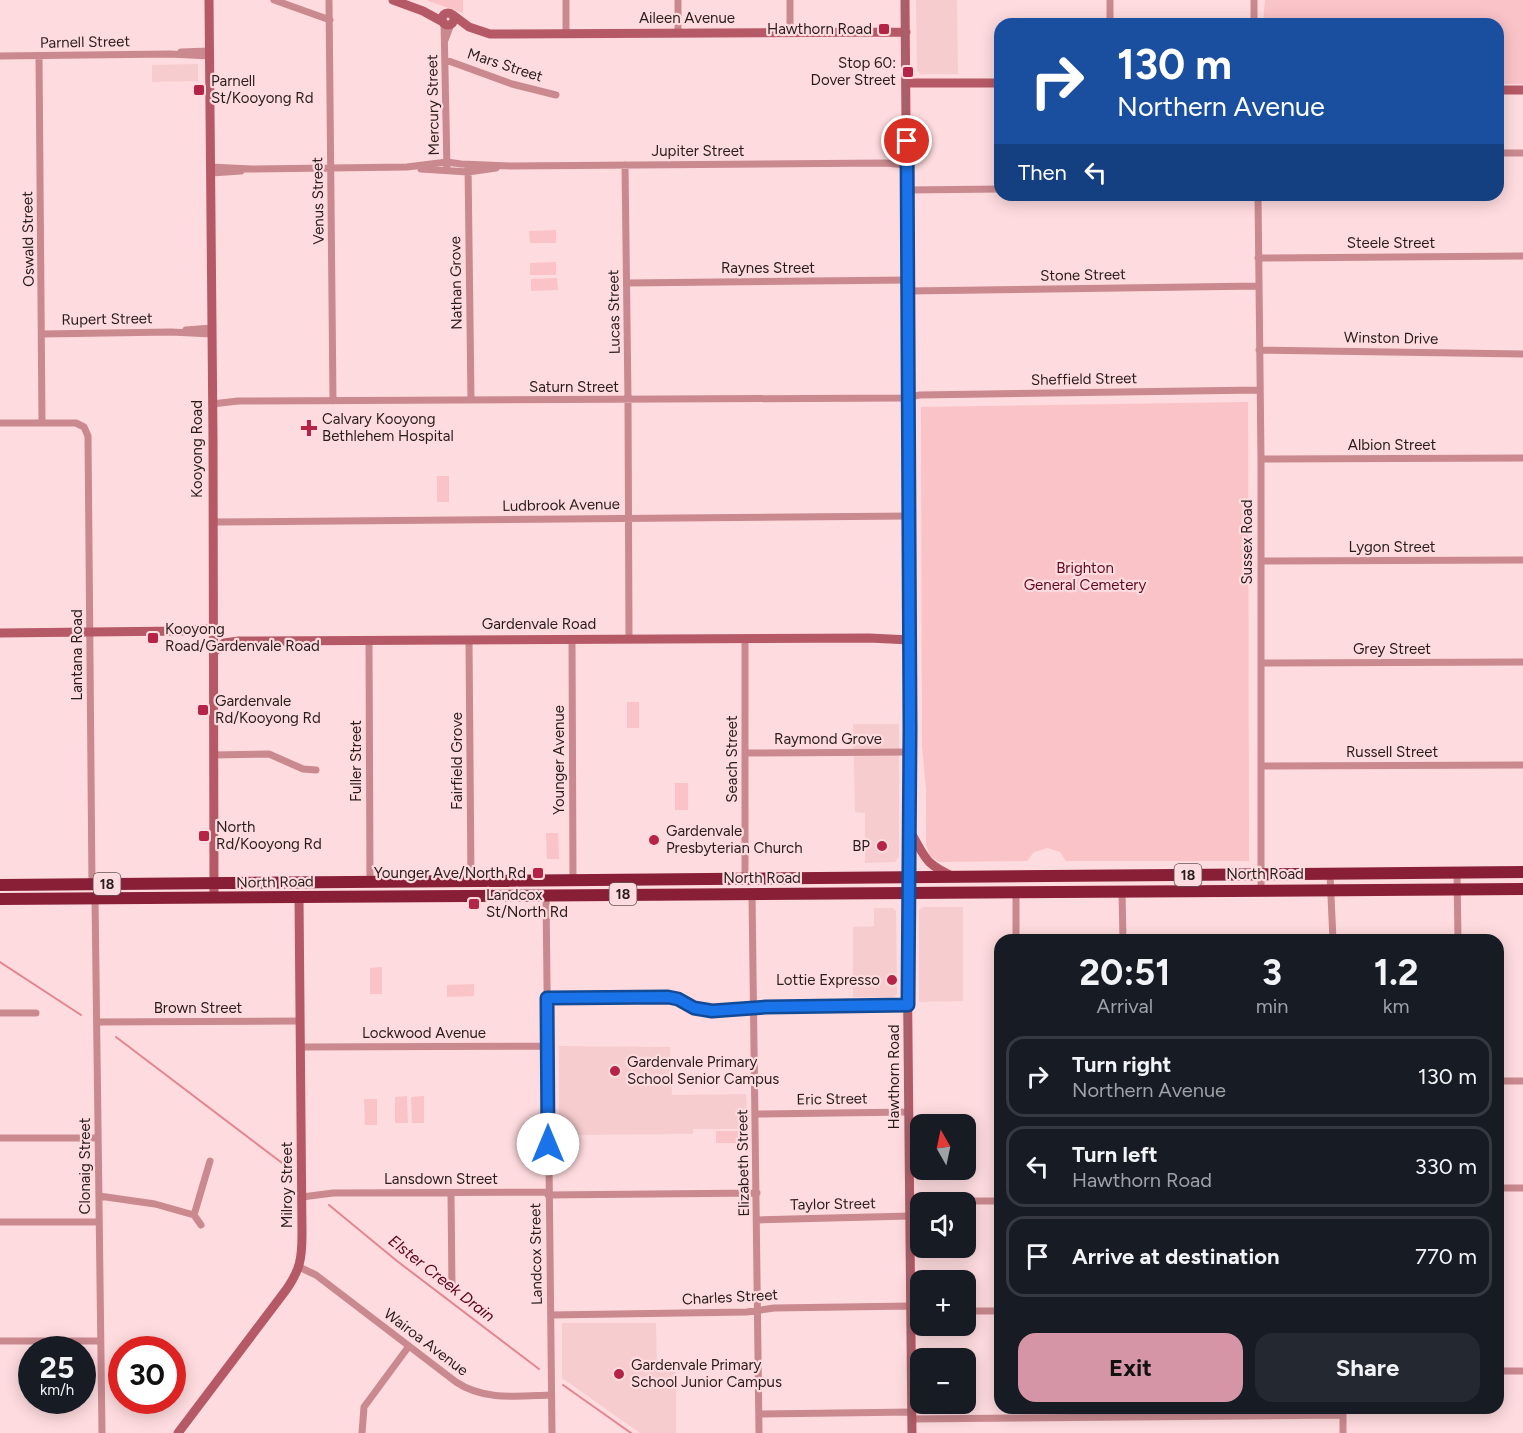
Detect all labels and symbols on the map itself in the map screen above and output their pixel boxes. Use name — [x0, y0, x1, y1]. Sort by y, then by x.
street label: Aileen Avenue — [639, 9, 735, 27]
place label: Hawthorn Road — [767, 20, 872, 38]
marker: Hawthorn Road — [877, 22, 891, 36]
street label: Parnell Street — [40, 32, 131, 52]
street label: Mars Street — [465, 44, 545, 86]
street label: Mercury Street — [423, 54, 443, 156]
place label: Stop 60: Dover Street — [811, 54, 896, 89]
marker: Stop 60: Dover Street — [901, 65, 915, 79]
place label: Parnell St/Kooyong Rd — [211, 72, 313, 107]
marker: Parnell St/Kooyong Rd — [192, 83, 206, 97]
pin — [881, 115, 932, 166]
street label: Jupiter Street — [651, 142, 745, 160]
street label: Venus Street — [308, 157, 328, 245]
street label: Oswald Street — [18, 191, 38, 287]
street label: Steele Street — [1347, 234, 1436, 252]
street label: Nathan Grove — [446, 236, 466, 330]
street label: Raynes Street — [721, 259, 815, 277]
street label: Stone Street — [1040, 265, 1126, 285]
street label: Lucas Street — [604, 269, 624, 354]
street label: Rupert Street — [61, 309, 153, 329]
street label: Winston Drive — [1344, 328, 1438, 348]
street label: Sheffield Street — [1031, 369, 1138, 389]
street label: Saturn Street — [529, 378, 619, 396]
street label: Kooyong Road — [188, 400, 206, 498]
place label: Calvary Kooyong Bethlehem Hospital — [322, 410, 454, 445]
marker: Calvary Kooyong Bethlehem Hospital — [300, 419, 318, 437]
street label: Albion Street — [1348, 436, 1437, 454]
street label: Ludbrook Avenue — [502, 495, 620, 515]
street label: Sussex Road — [1238, 499, 1256, 585]
street label: Lygon Street — [1348, 538, 1436, 556]
park label: Brighton General Cemetery — [1024, 559, 1146, 594]
street label: Lantana Road — [68, 609, 86, 701]
street label: Gardenvale Road — [482, 615, 596, 633]
place label: Kooyong Road/Gardenvale Road — [165, 620, 320, 655]
marker: Kooyong Road/Gardenvale Road — [146, 631, 160, 645]
street label: Grey Street — [1353, 640, 1431, 658]
place label: Gardenvale Rd/Kooyong Rd — [215, 692, 321, 727]
marker: Gardenvale Rd/Kooyong Rd — [196, 703, 210, 717]
street label: Younger Avenue — [550, 705, 568, 815]
street label: Fairfield Grove — [448, 712, 466, 810]
street label: Seach Street — [723, 715, 741, 803]
street label: Fuller Street — [347, 720, 365, 802]
street label: Raymond Grove — [774, 730, 882, 748]
street label: Russell Street — [1346, 743, 1438, 761]
place label: North Rd/Kooyong Rd — [216, 818, 322, 853]
place label: Gardenvale Presbyterian Church — [666, 822, 803, 857]
marker: North Rd/Kooyong Rd — [197, 829, 211, 843]
marker: Gardenvale Presbyterian Church — [647, 833, 661, 847]
place label: BP — [852, 837, 870, 855]
marker: BP — [875, 839, 889, 853]
place label: Younger Ave/North Rd — [374, 864, 526, 882]
road number: 18 — [1174, 864, 1202, 886]
street label: North Road — [1226, 865, 1304, 883]
marker: Younger Ave/North Rd — [531, 866, 545, 880]
street label: North Road — [723, 869, 801, 887]
street label: North Road — [236, 872, 314, 892]
road number: 18 — [94, 873, 120, 895]
road number: 18 — [610, 883, 636, 905]
place label: Landcox St/North Rd — [486, 886, 568, 921]
marker: Landcox St/North Rd — [467, 897, 481, 911]
place label: Lottie Expresso — [776, 971, 880, 989]
marker: Lottie Expresso — [885, 973, 899, 987]
street label: Brown Street — [154, 999, 243, 1017]
street label: Lockwood Avenue — [362, 1024, 486, 1042]
street label: Hawthorn Road — [885, 1025, 903, 1129]
place label: Gardenvale Primary School Senior Campus — [627, 1053, 779, 1088]
marker: Gardenvale Primary School Senior Campus — [608, 1064, 622, 1078]
street label: Eric Street — [796, 1089, 868, 1109]
street label: Elizabeth Street — [733, 1109, 753, 1217]
position arrow — [516, 1112, 580, 1176]
north arrow — [910, 1114, 976, 1180]
street label: Clonaig Street — [76, 1117, 94, 1214]
street label: Milroy Street — [278, 1141, 296, 1228]
street label: Lansdown Street — [384, 1170, 498, 1188]
street label: Taylor Street — [790, 1194, 876, 1214]
street label: Landcox Street — [526, 1202, 546, 1305]
water label: Elster Creek Drain — [385, 1231, 499, 1326]
street label: Charles Street — [682, 1285, 779, 1309]
street label: Wairoa Avenue — [380, 1304, 472, 1380]
speed limit sign: 30 — [108, 1336, 186, 1414]
place label: Gardenvale Primary School Junior Campus — [631, 1356, 782, 1391]
marker: Gardenvale Primary School Junior Campus — [612, 1367, 626, 1381]

